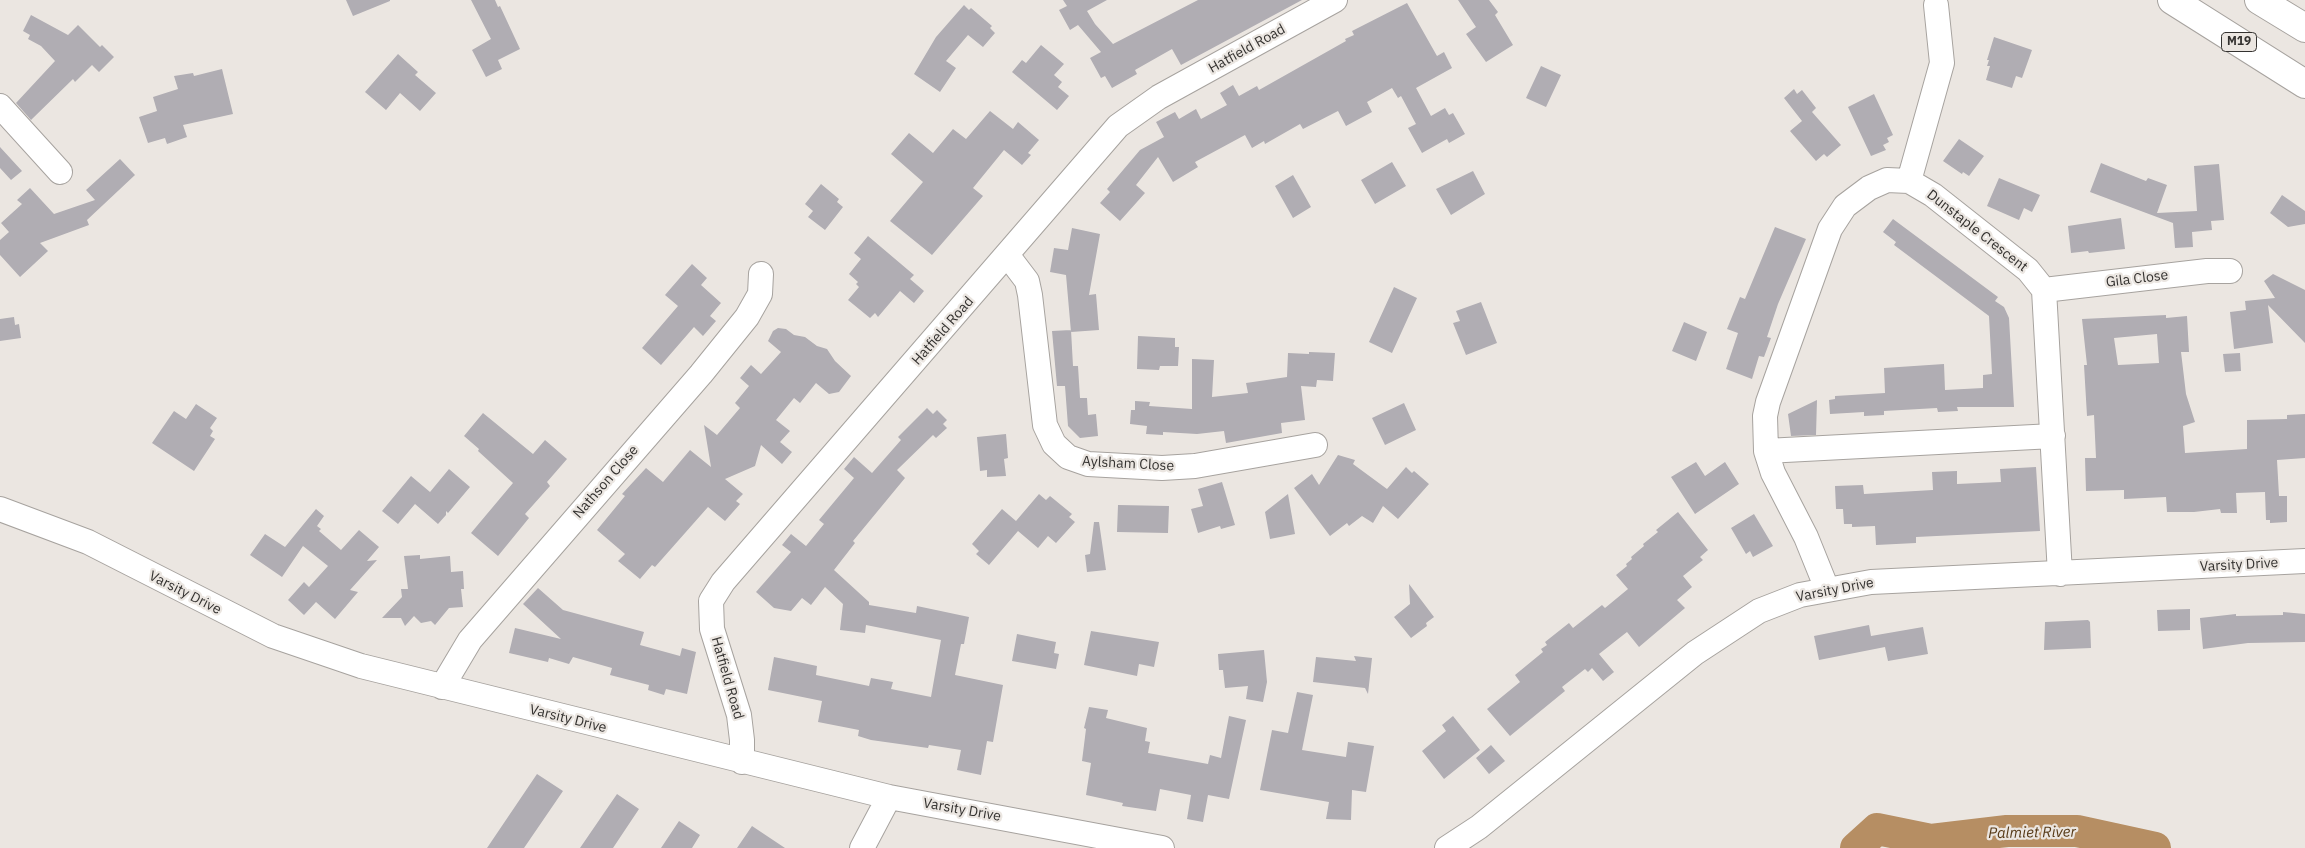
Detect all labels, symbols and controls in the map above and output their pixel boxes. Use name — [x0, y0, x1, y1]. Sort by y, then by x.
street label: Hatfield Road — [1206, 21, 1288, 77]
road number: M19 — [2222, 32, 2256, 52]
street label: Dunstaple Crescent — [1923, 186, 2031, 276]
street label: Gila Close — [2105, 267, 2169, 291]
street label: Hatfield Road — [909, 293, 977, 369]
street label: Nathson Close — [570, 442, 642, 522]
street label: Aylsham Close — [1082, 453, 1174, 475]
street label: Varsity Drive — [2199, 555, 2279, 575]
street label: Varsity Drive — [146, 568, 224, 618]
street label: Varsity Drive — [1795, 574, 1875, 606]
street label: Hatfield Road — [707, 635, 747, 721]
street label: Varsity Drive — [528, 701, 608, 737]
street label: Varsity Drive — [922, 795, 1002, 825]
water label: Palmiet River — [1988, 823, 2076, 843]

